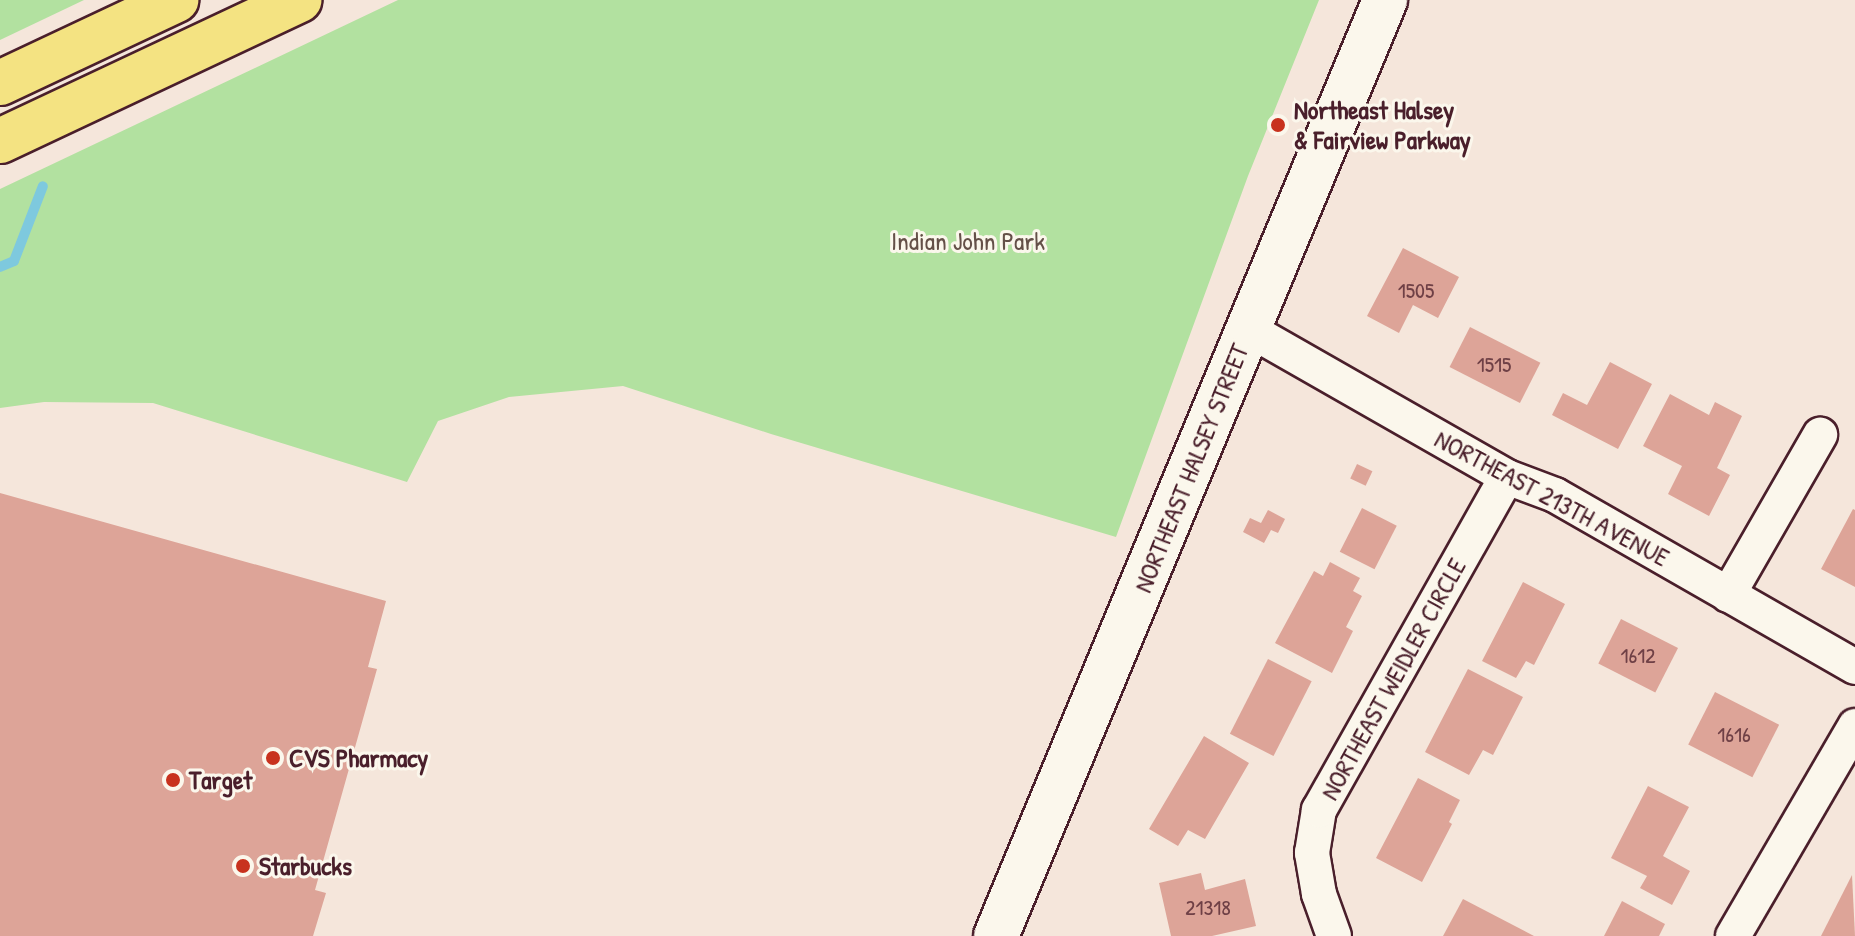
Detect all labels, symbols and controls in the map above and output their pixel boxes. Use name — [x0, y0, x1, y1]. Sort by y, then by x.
place label: Northeast Halsey & Fairview Parkway — [1294, 94, 1471, 156]
marker: Northeast Halsey & Fairview Parkway — [1269, 116, 1287, 134]
park label: Indian John Park — [891, 225, 1045, 257]
house number: 1505 — [1398, 278, 1434, 304]
street label: NORTHEAST HALSEY STREET — [1127, 339, 1255, 597]
house number: 1515 — [1477, 352, 1511, 378]
street label: NORTHEAST 213TH AVENUE — [1430, 423, 1674, 573]
street label: NORTHEAST WEIDLER CIRCLE — [1314, 553, 1472, 805]
house number: 1612 — [1620, 643, 1656, 669]
house number: 1616 — [1717, 722, 1751, 748]
place label: CVS Pharmacy — [289, 742, 428, 774]
marker: CVS Pharmacy — [264, 749, 282, 767]
place label: Target — [189, 764, 252, 796]
marker: Target — [164, 771, 182, 789]
place label: Starbucks — [259, 850, 352, 882]
marker: Starbucks — [234, 857, 252, 875]
house number: 21318 — [1185, 895, 1231, 921]

